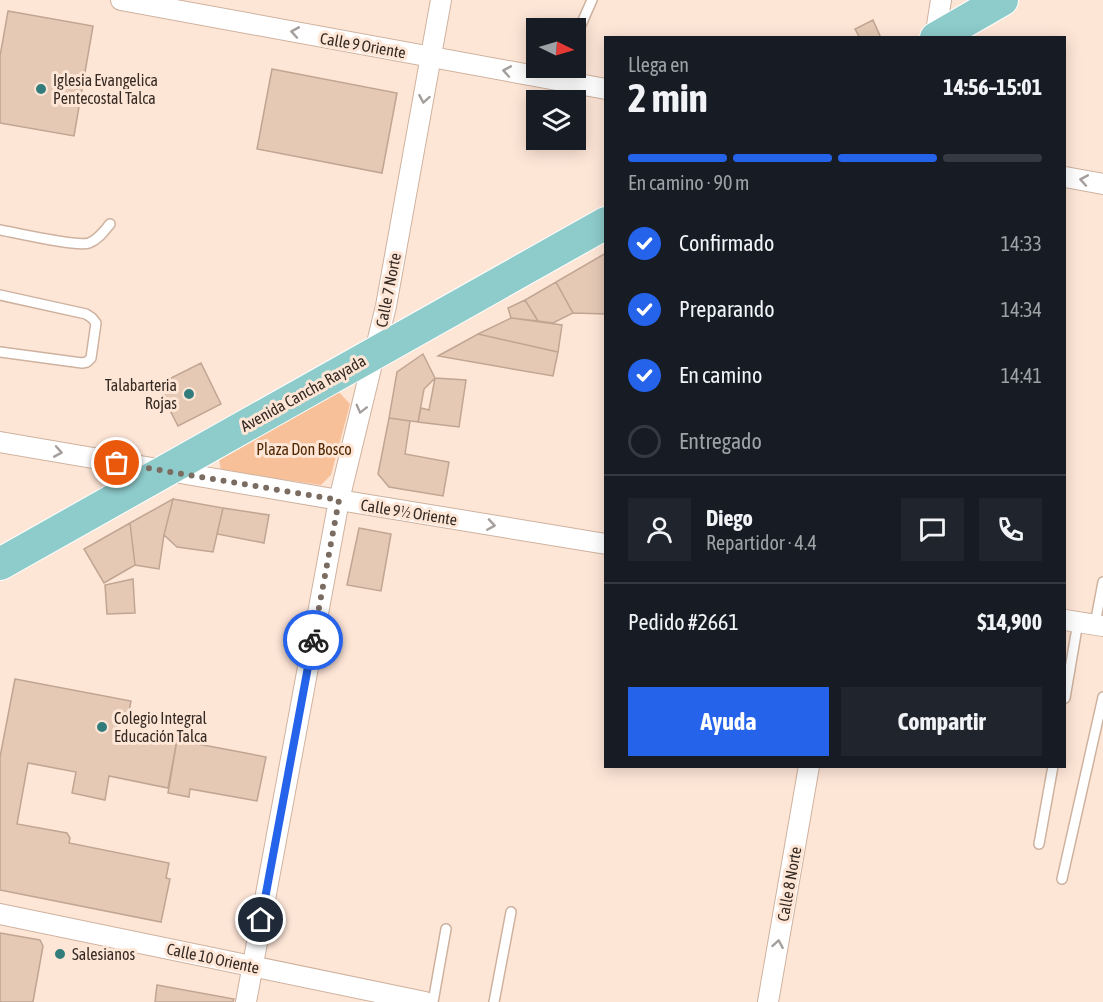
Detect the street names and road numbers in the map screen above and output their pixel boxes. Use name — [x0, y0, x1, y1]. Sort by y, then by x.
street label: Calle 9 Oriente — [319, 29, 407, 61]
street label: Calle 7 Norte — [372, 251, 404, 329]
street label: Avenida Cancha Rayada — [237, 351, 369, 436]
street label: Calle 9½ Oriente — [360, 495, 458, 529]
street label: Calle 8 Norte — [774, 845, 804, 923]
street label: Calle 10 Oriente — [165, 939, 261, 977]

